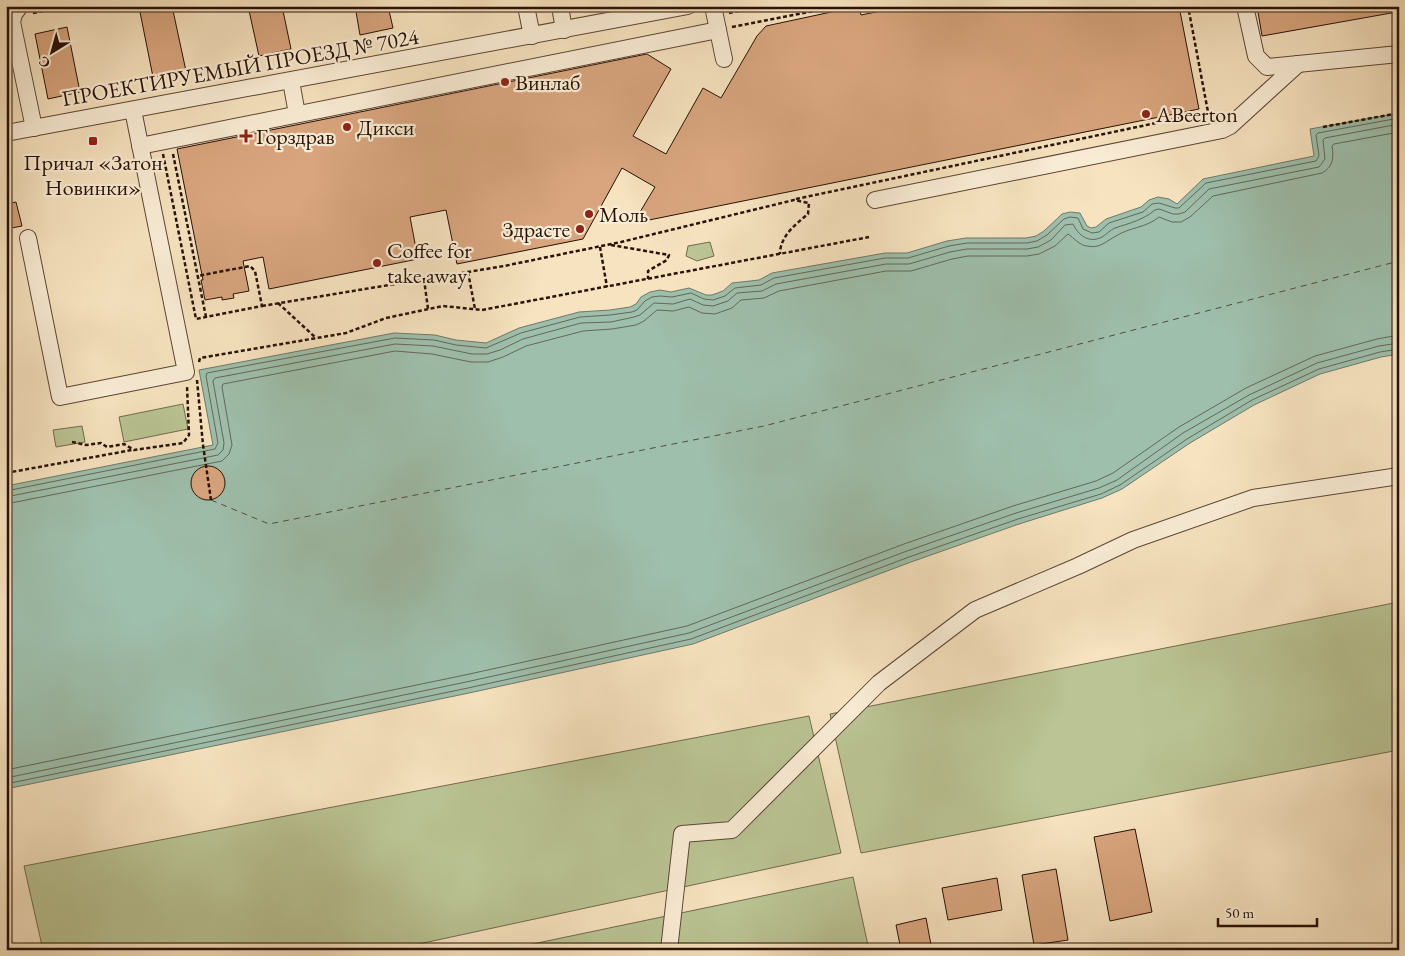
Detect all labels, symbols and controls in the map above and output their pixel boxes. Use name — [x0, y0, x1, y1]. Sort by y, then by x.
street label: ПРОЕКТИРУЕМЫЙ ПРОЕЗД № 7024 — [59, 22, 421, 113]
north arrow — [28, 28, 78, 78]
text: С — [35, 52, 54, 73]
place label: Винлаб — [515, 68, 580, 97]
marker: Винлаб — [499, 76, 511, 88]
place label: ABeerton — [1155, 100, 1238, 129]
marker: ABeerton — [1140, 108, 1152, 120]
place label: Дикси — [357, 113, 415, 142]
marker: Дикси — [341, 121, 353, 133]
place label: Горздрав — [256, 122, 335, 151]
marker: Горздрав — [240, 130, 252, 142]
marker: Причал «Затон Новинки» — [87, 135, 99, 147]
place label: Причал «Затон Новинки» — [23, 148, 163, 202]
place label: Моль — [599, 200, 648, 229]
marker: Моль — [583, 208, 595, 220]
place label: Здрасте — [502, 215, 570, 244]
marker: Здрасте — [574, 223, 586, 235]
place label: Coffee for take away — [387, 236, 472, 290]
marker: Coffee for take away — [371, 257, 383, 269]
scale bar — [1218, 896, 1316, 928]
text: 50 m — [1225, 903, 1254, 922]

